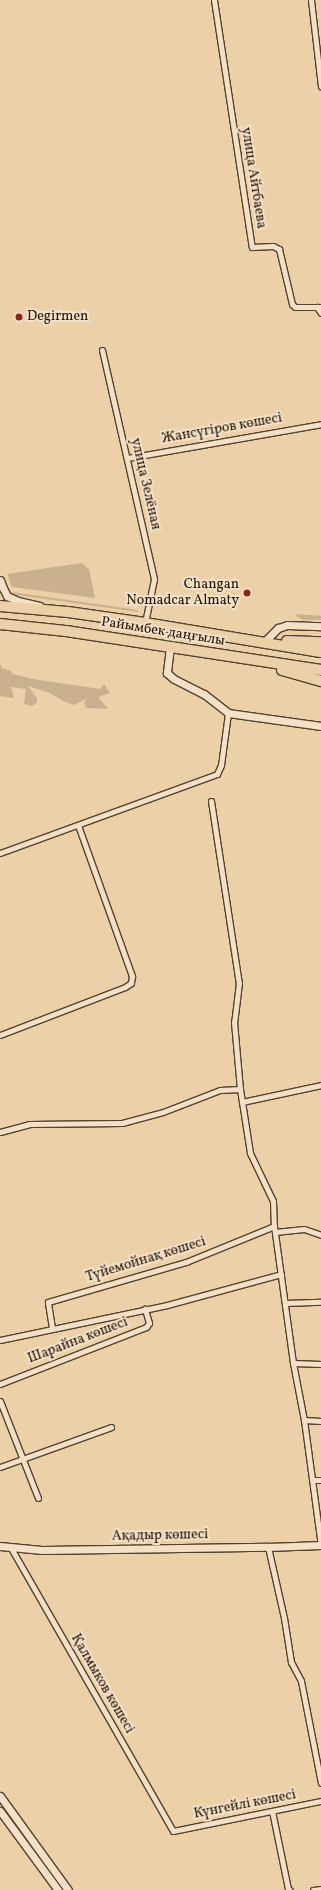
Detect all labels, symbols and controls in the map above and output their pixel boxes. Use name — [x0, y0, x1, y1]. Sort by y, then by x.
street label: улица Айтбаева — [237, 126, 269, 230]
place label: Degirmen — [27, 309, 88, 325]
marker: Degirmen — [14, 312, 24, 322]
street label: Жансүгіров көшесі — [161, 410, 283, 448]
street label: улица Зелёная — [126, 437, 164, 531]
place label: Changan Nomadcar Almaty — [126, 577, 239, 610]
marker: Changan Nomadcar Almaty — [242, 588, 252, 598]
street label: Райымбек даңғылы — [100, 614, 226, 650]
street label: Түйемойнақ көшесі — [84, 1234, 208, 1286]
street label: Шарайна көшесі — [26, 1314, 130, 1368]
street label: Ақадыр көшесі — [112, 1527, 208, 1545]
street label: Қалмыков көшесі — [67, 1631, 137, 1737]
street label: Күнгейлі көшесі — [193, 1787, 297, 1823]

